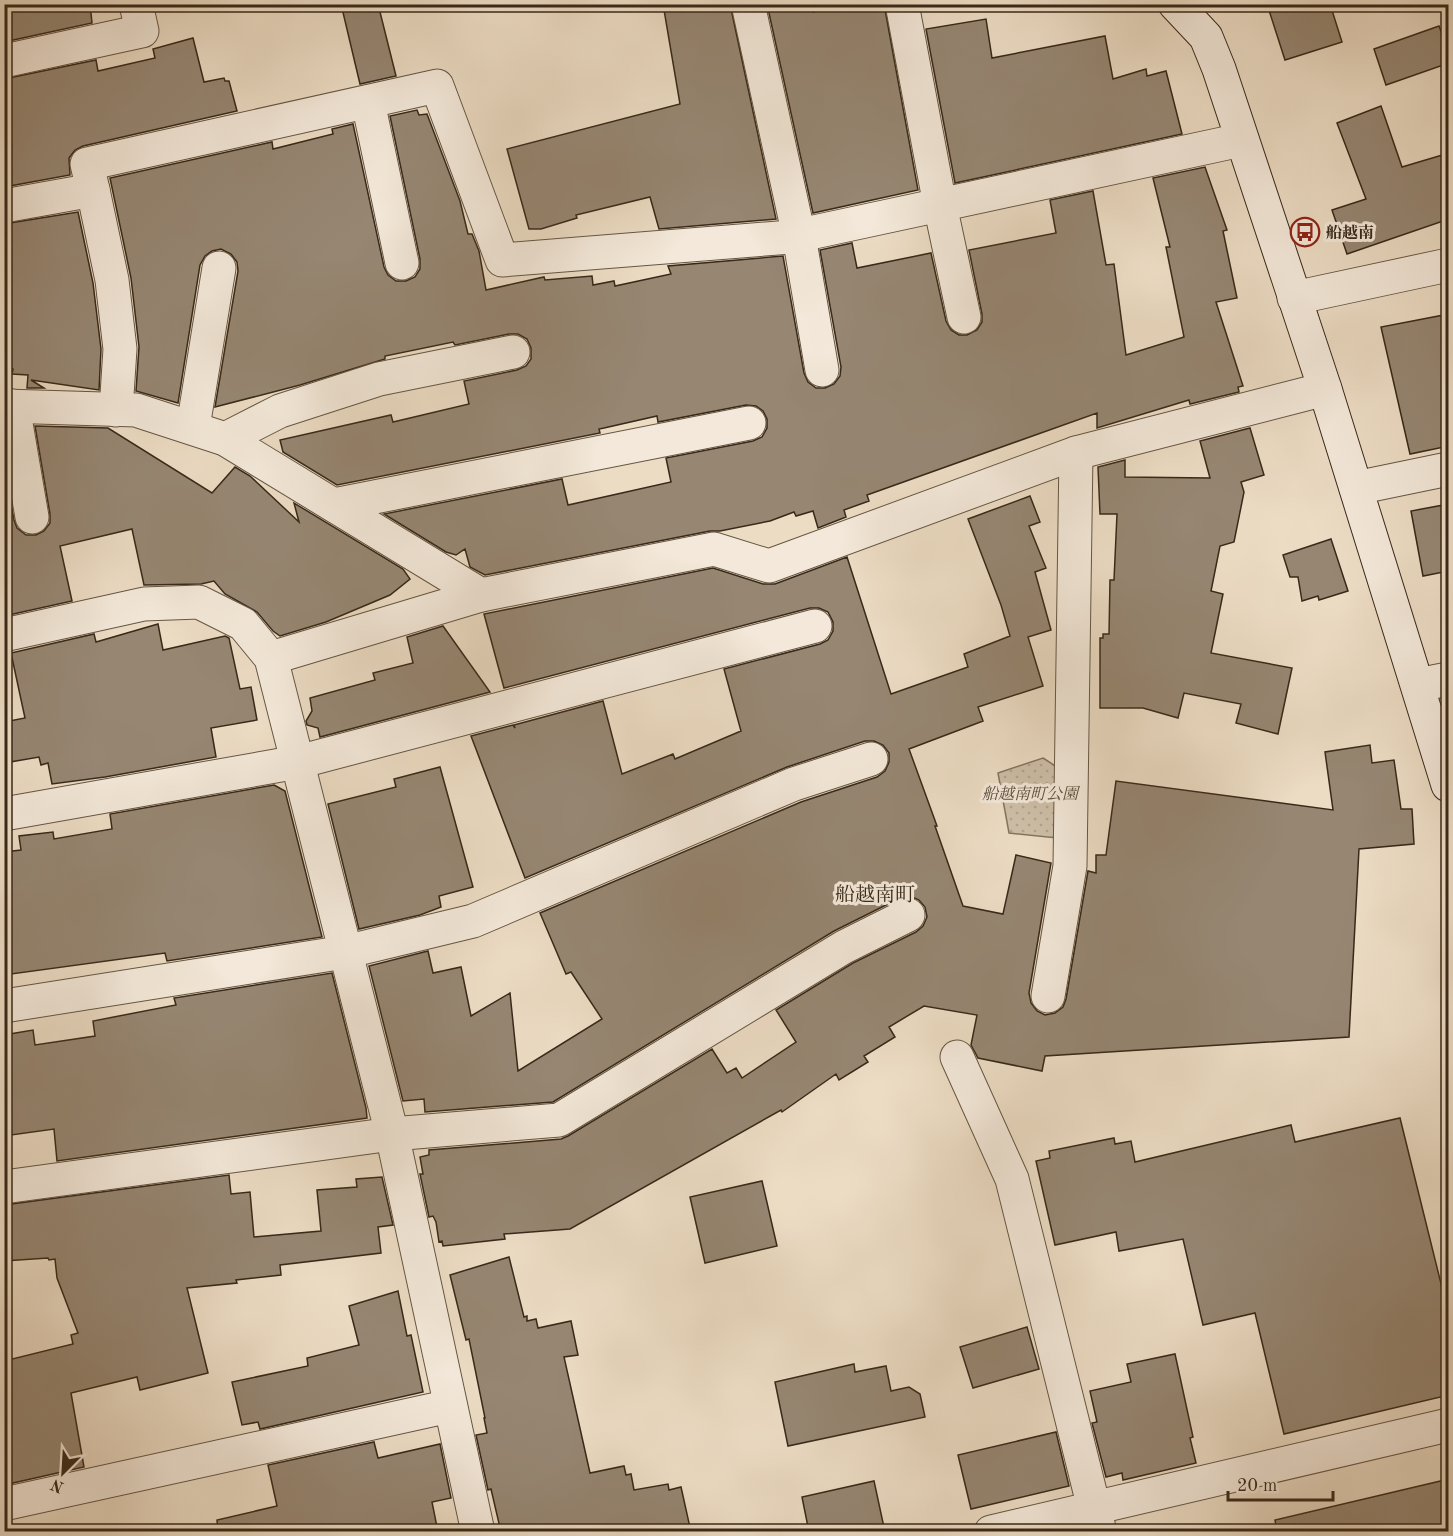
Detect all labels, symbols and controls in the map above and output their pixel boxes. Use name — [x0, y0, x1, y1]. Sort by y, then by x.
bus stop icon: 船越南 — [1289, 216, 1321, 248]
place label: 船越南 — [1326, 224, 1374, 242]
park label: 船越南町公園 — [982, 785, 1081, 803]
district label: 船越南町 — [835, 884, 915, 906]
north arrow — [33, 1443, 93, 1503]
scale bar — [1228, 1464, 1333, 1502]
text: N — [48, 1475, 67, 1495]
text: 20 m — [1237, 1477, 1277, 1495]

